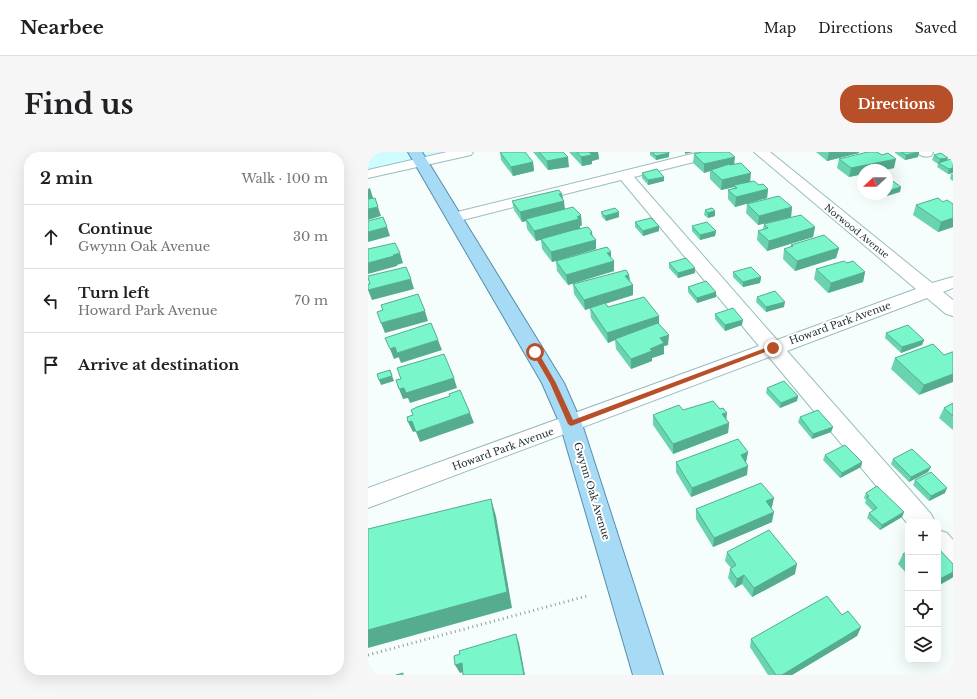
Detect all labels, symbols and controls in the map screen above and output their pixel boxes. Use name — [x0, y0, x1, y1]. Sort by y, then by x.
text: Nearbee — [20, 16, 104, 39]
text: Map — [764, 19, 796, 37]
text: Directions — [818, 19, 893, 37]
text: Saved — [915, 19, 957, 37]
button: Directions — [840, 85, 953, 123]
text: Find us — [24, 87, 134, 122]
north arrow — [857, 164, 893, 200]
text: 2 min — [40, 168, 93, 189]
text: Walk · 100 m — [241, 170, 328, 187]
street label: Norwood Avenue — [822, 202, 892, 260]
text: Continue — [78, 219, 153, 238]
icon: ahead — [40, 226, 62, 248]
text: 30 m — [293, 228, 328, 245]
text: Gwynn Oak Avenue — [78, 238, 210, 255]
text: Turn left — [78, 283, 149, 302]
icon: left — [40, 290, 62, 312]
text: 70 m — [295, 292, 328, 309]
street label: Howard Park Avenue — [787, 298, 893, 347]
text: Howard Park Avenue — [78, 302, 217, 319]
route end — [764, 339, 782, 357]
route start — [526, 343, 544, 361]
icon: arrive — [40, 354, 62, 376]
text: Arrive at destination — [78, 355, 239, 374]
street label: Howard Park Avenue — [450, 424, 556, 473]
street label: Gwynn Oak Avenue — [571, 440, 613, 542]
map controls — [905, 519, 941, 663]
button: + — [905, 519, 941, 555]
button: − — [905, 555, 941, 591]
button: locate — [905, 591, 941, 627]
button: layers — [905, 627, 941, 663]

